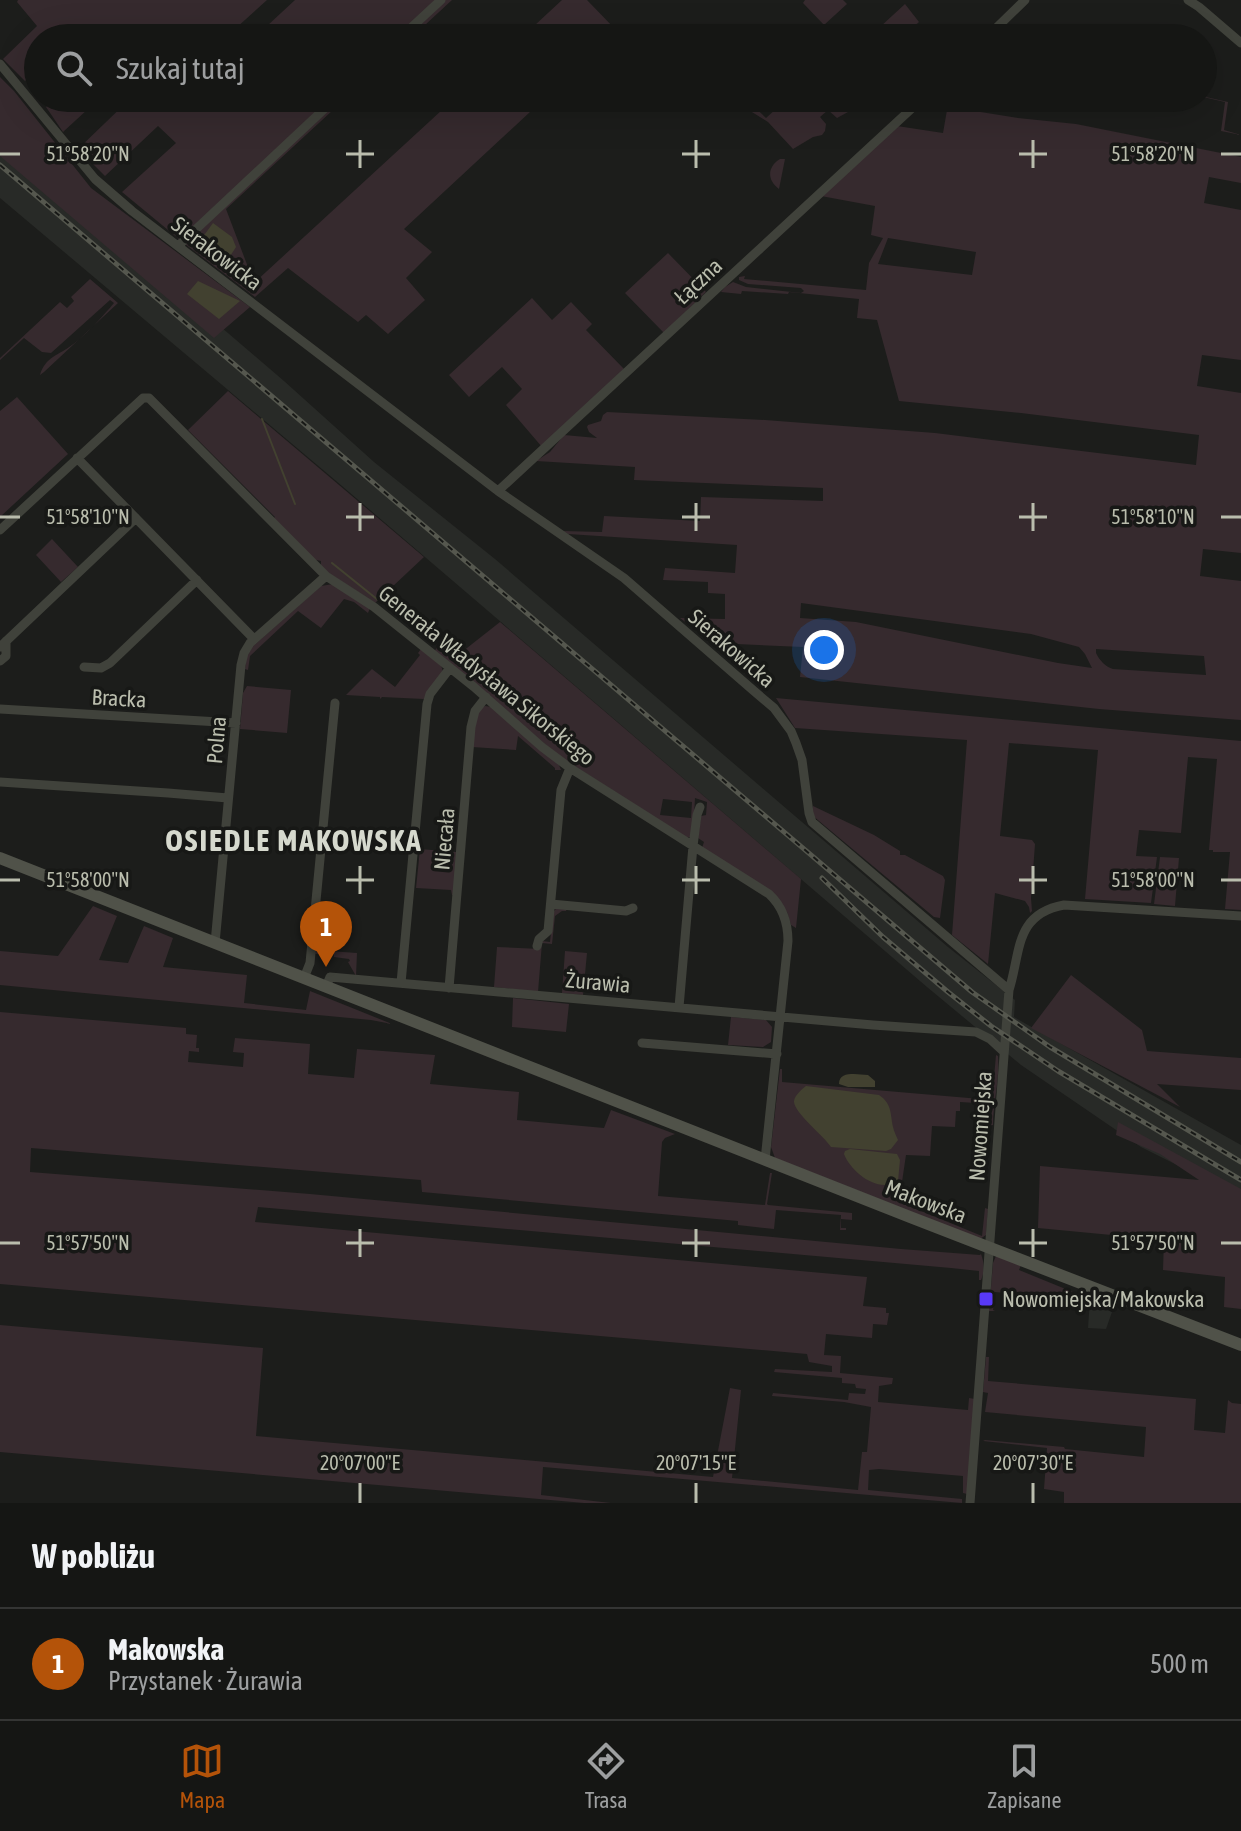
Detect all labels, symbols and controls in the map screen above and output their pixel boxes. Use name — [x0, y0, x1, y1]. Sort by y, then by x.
search box — [24, 24, 1217, 112]
icon: search — [52, 46, 96, 90]
text: Szukaj tutaj — [116, 51, 245, 85]
text: 51°58'20"N — [46, 142, 130, 165]
text: 51°58'20"N — [1111, 142, 1195, 165]
street label: Sierakowicka — [167, 211, 267, 295]
street label: Łączna — [669, 252, 727, 310]
text: 51°58'10"N — [46, 505, 130, 528]
text: 51°58'10"N — [1111, 505, 1195, 528]
street label: Generała Władysława Sikorskiego — [374, 580, 600, 770]
street label: Sierakowicka — [683, 603, 781, 693]
your location — [804, 630, 844, 670]
street label: Bracka — [91, 684, 147, 712]
street label: Polna — [201, 715, 231, 765]
street label: Niecała — [428, 807, 460, 871]
district label: OSIEDLE MAKOWSKA — [165, 823, 423, 857]
text: 51°58'00"N — [46, 868, 130, 891]
text: 51°58'00"N — [1111, 868, 1195, 891]
pin: 1 — [300, 901, 352, 967]
street label: Żurawia — [564, 966, 632, 998]
street label: Nowomiejska — [963, 1070, 997, 1182]
street label: Makowska — [882, 1174, 970, 1228]
text: 51°57'50"N — [46, 1231, 130, 1254]
text: 51°57'50"N — [1111, 1231, 1195, 1254]
place label: Nowomiejska/Makowska — [1002, 1286, 1205, 1312]
marker: Nowomiejska/Makowska — [977, 1290, 995, 1308]
text: 20°07'00"E — [320, 1451, 401, 1474]
text: 20°07'15"E — [656, 1451, 737, 1474]
text: 20°07'30"E — [993, 1451, 1074, 1474]
text: W pobliżu — [32, 1536, 155, 1575]
text: Makowska — [108, 1632, 224, 1666]
text: 1 — [52, 1649, 64, 1679]
text: 500 m — [1150, 1649, 1209, 1679]
text: Przystanek · Żurawia — [108, 1666, 303, 1696]
tab: Mapa — [180, 1739, 225, 1813]
tab: Trasa — [584, 1739, 628, 1813]
tab: Zapisane — [987, 1739, 1061, 1813]

